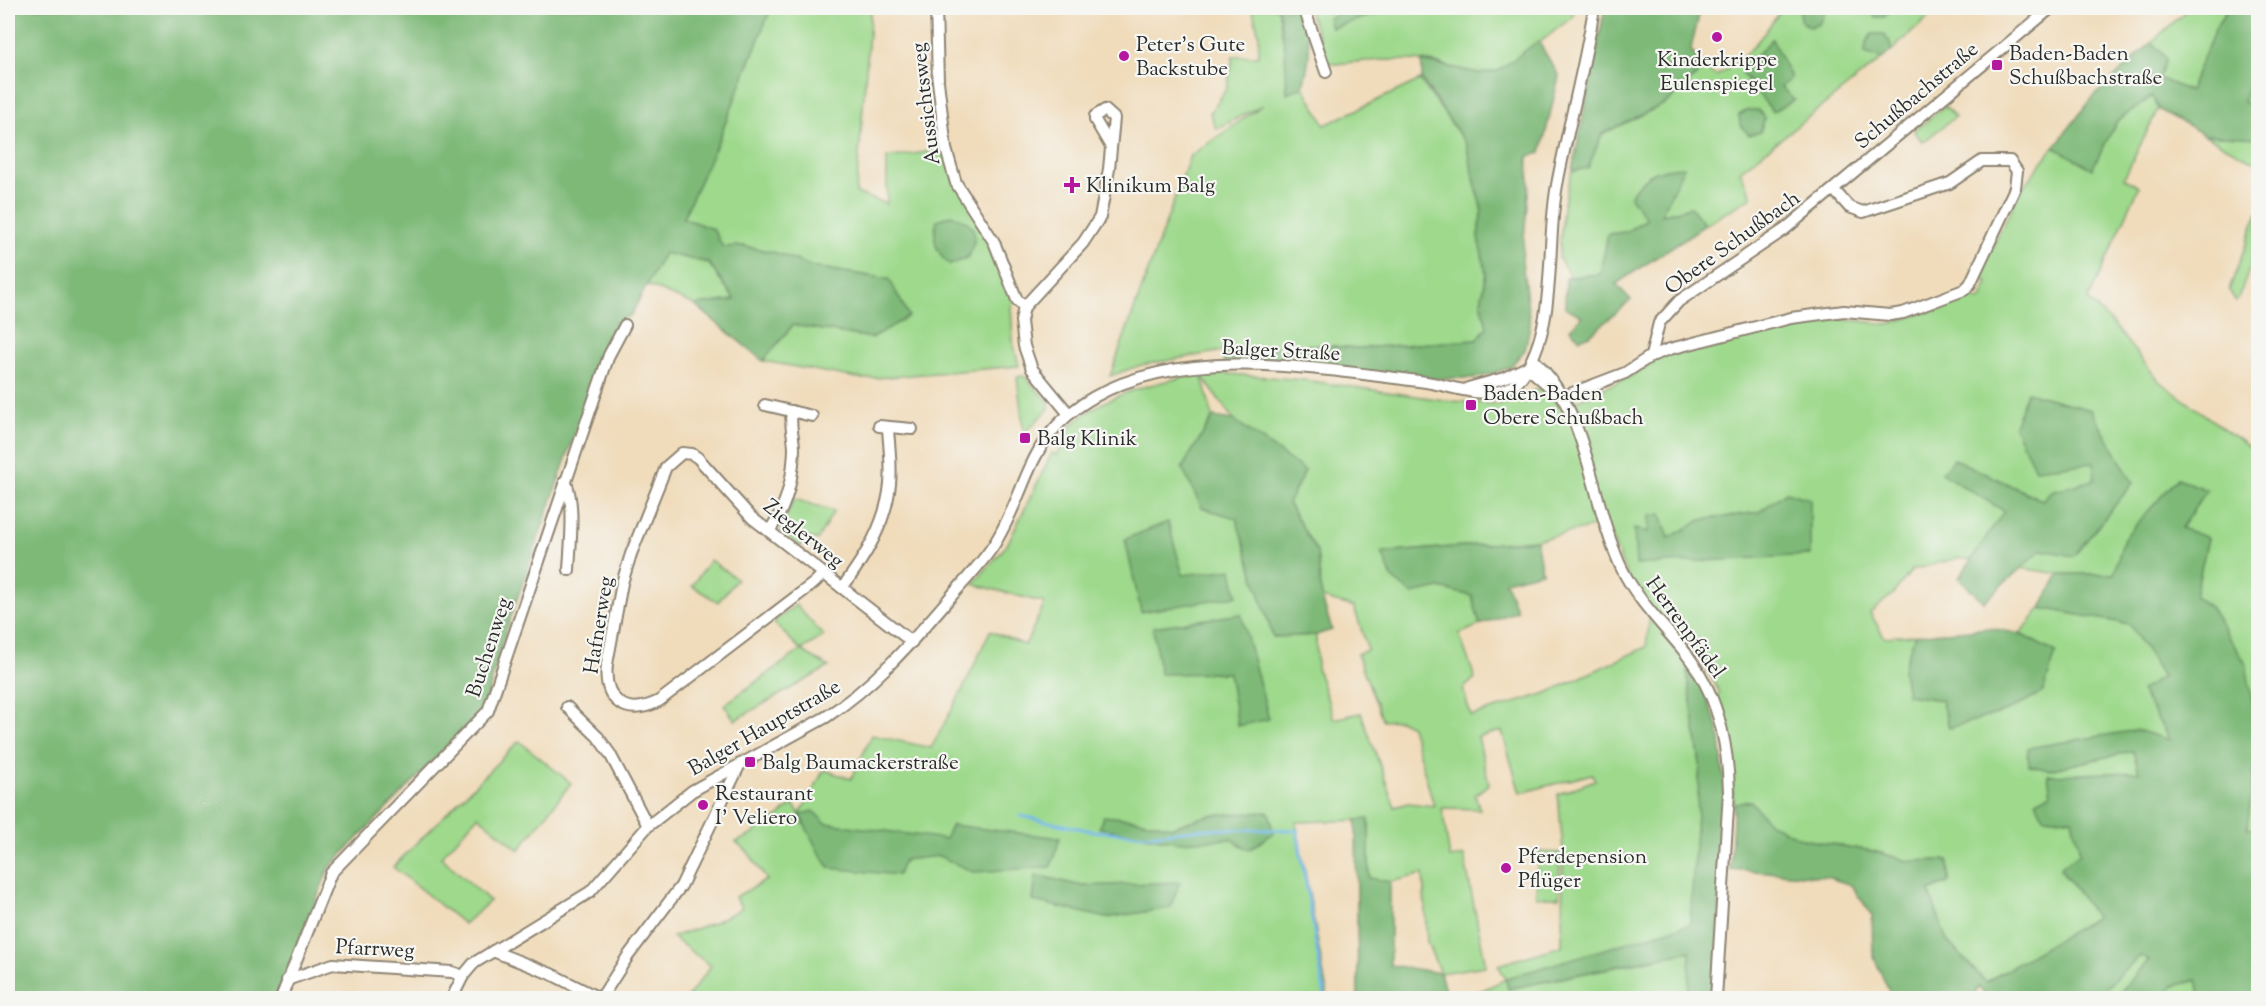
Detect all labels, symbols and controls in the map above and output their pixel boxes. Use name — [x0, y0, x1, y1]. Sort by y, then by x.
marker: Kinderkrippe Eulenspiegel — [1710, 30, 1724, 44]
place label: Peter's Gute Backstube — [1136, 31, 1245, 85]
street label: Schußbachstraße — [1849, 36, 1986, 157]
place label: Baden-Baden Schußbachstraße — [2009, 40, 2162, 94]
street label: Aussichtsweg — [905, 41, 949, 167]
place label: Kinderkrippe Eulenspiegel — [1657, 46, 1777, 100]
marker: Peter's Gute Backstube — [1117, 49, 1131, 63]
marker: Baden-Baden Schußbachstraße — [1990, 58, 2004, 72]
place label: Klinikum Balg — [1086, 172, 1215, 202]
marker: Klinikum Balg — [1063, 176, 1081, 194]
street label: Obere Schußbach — [1659, 184, 1807, 303]
street label: Balger Straße — [1221, 334, 1341, 370]
place label: Baden-Baden Obere Schußbach — [1483, 380, 1644, 434]
marker: Baden-Baden Obere Schußbach — [1464, 398, 1478, 412]
place label: Balg Klinik — [1037, 425, 1138, 455]
marker: Balg Klinik — [1018, 431, 1032, 445]
street label: Zieglerweg — [756, 493, 850, 576]
street label: Herrenpfädel — [1637, 571, 1732, 685]
street label: Hafnerweg — [577, 574, 622, 676]
street label: Buchenweg — [460, 594, 520, 702]
street label: Balger Hauptstraße — [683, 673, 847, 785]
place label: Balg Baumackerstraße — [762, 749, 959, 779]
marker: Balg Baumackerstraße — [743, 755, 757, 769]
place label: Restaurant I' Veliero — [715, 780, 813, 834]
marker: Restaurant I' Veliero — [696, 798, 710, 812]
place label: Pferdepension Pflüger — [1518, 843, 1647, 897]
marker: Pferdepension Pflüger — [1499, 861, 1513, 875]
street label: Pfarrweg — [335, 933, 415, 967]

